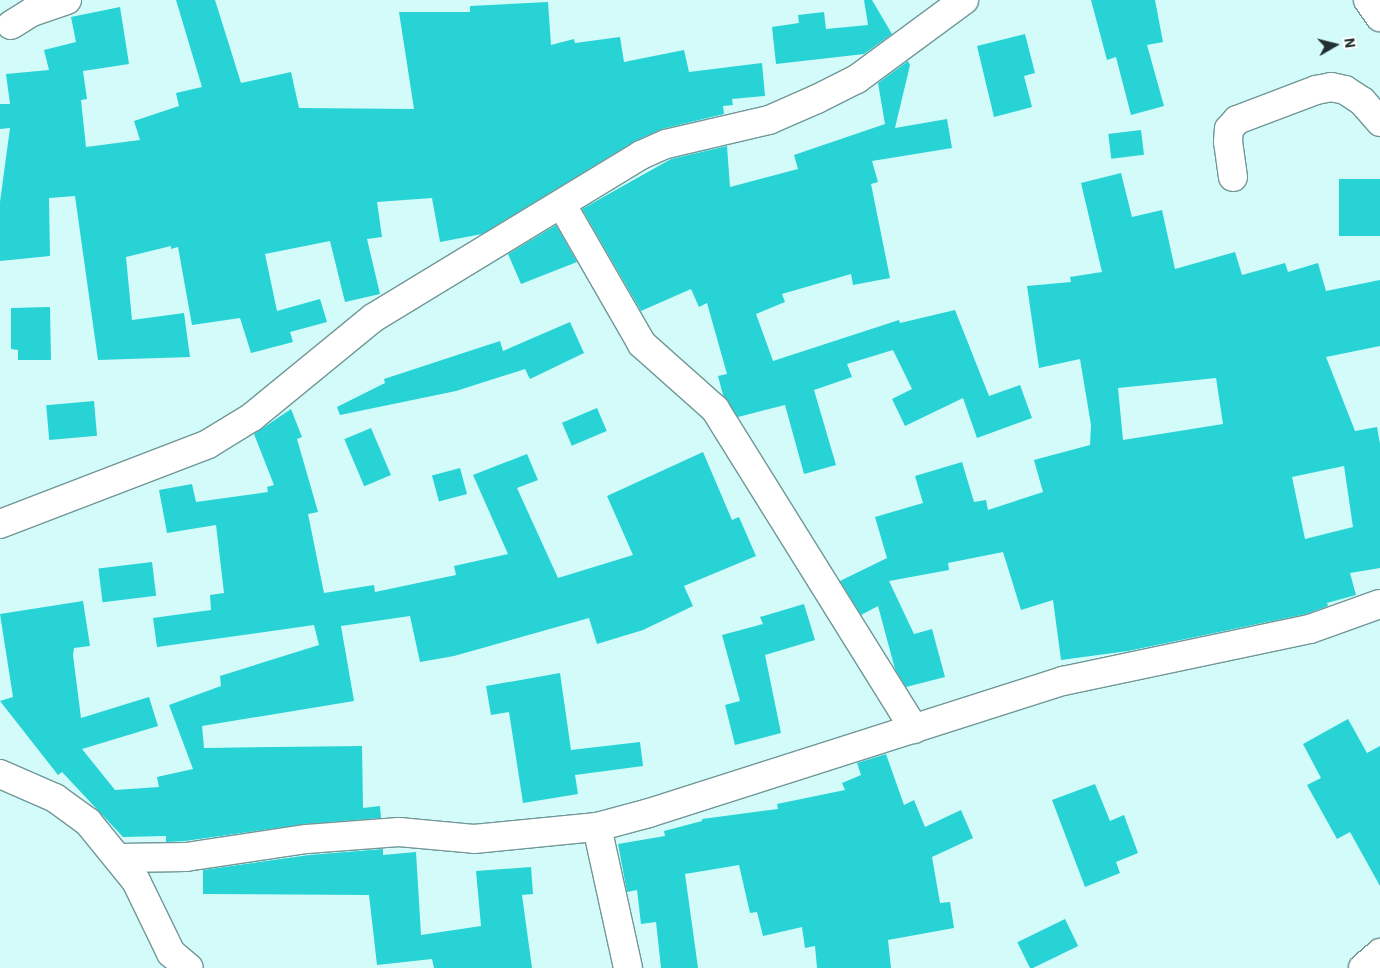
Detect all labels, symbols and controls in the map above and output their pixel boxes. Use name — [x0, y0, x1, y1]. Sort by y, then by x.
north arrow — [1310, 20, 1360, 70]
text: N — [1340, 37, 1359, 49]

